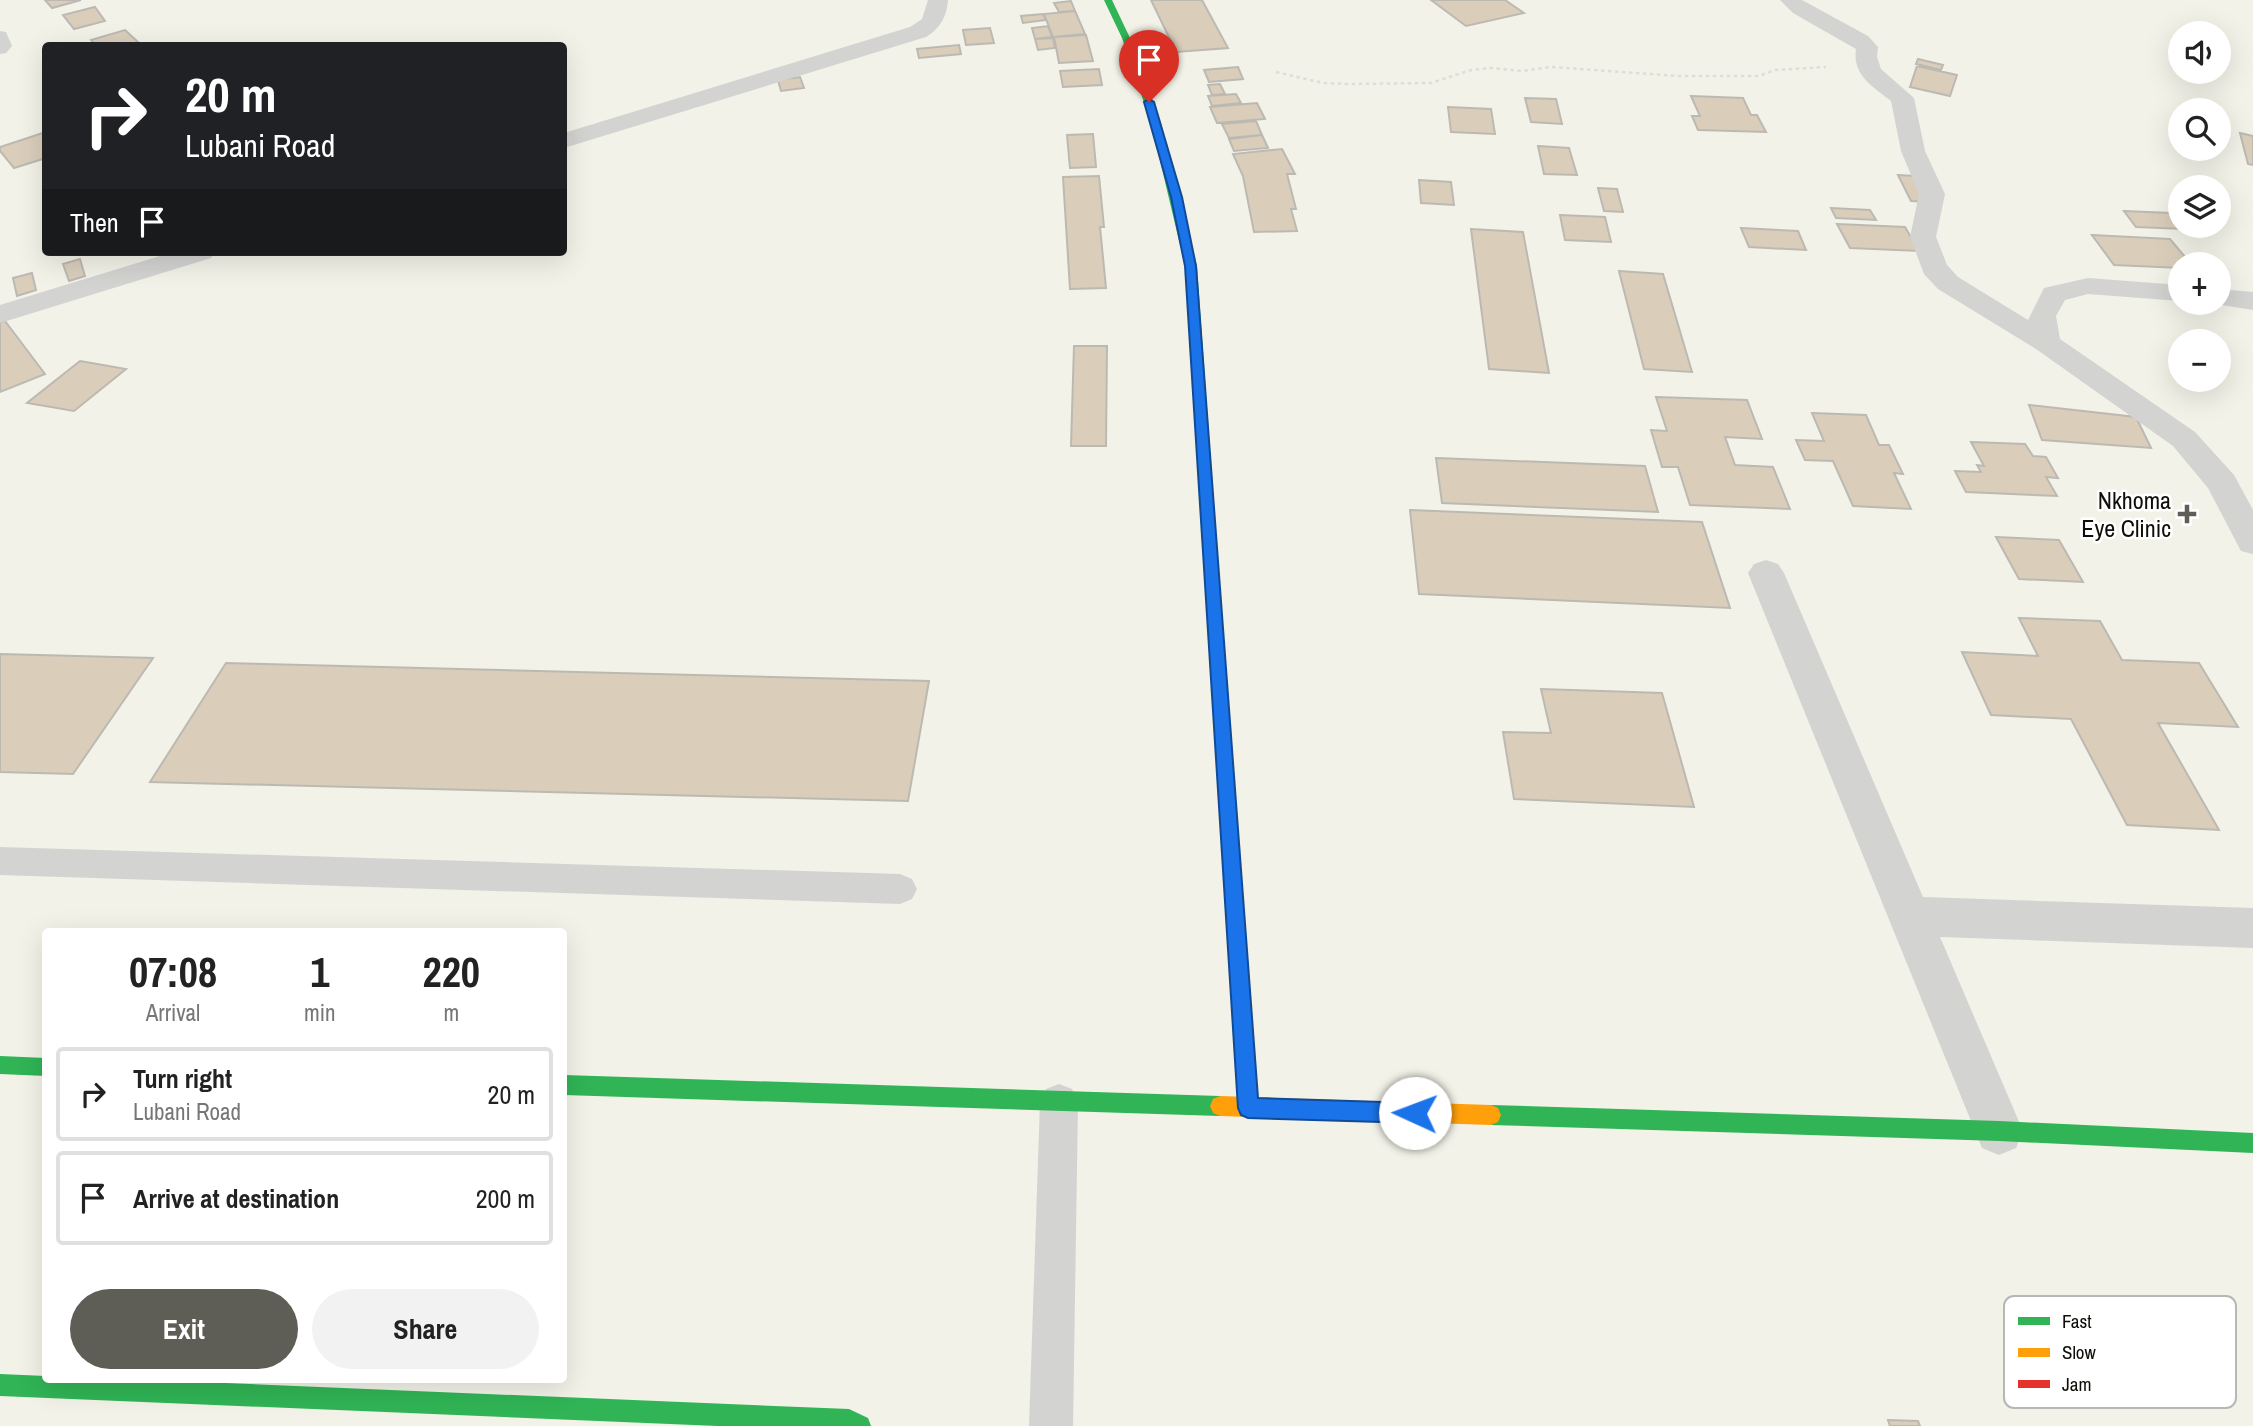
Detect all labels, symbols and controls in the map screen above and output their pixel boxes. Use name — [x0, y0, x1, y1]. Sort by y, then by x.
map controls — [2168, 21, 2231, 392]
button: sound — [2168, 21, 2231, 84]
pin — [1119, 30, 1179, 102]
icon: arrive — [1130, 41, 1168, 79]
text: 20 m — [185, 61, 277, 127]
icon: right — [70, 70, 161, 161]
button: search — [2168, 98, 2231, 161]
text: Lubani Road — [185, 124, 335, 167]
button: layers — [2168, 175, 2231, 238]
icon: arrive — [133, 203, 171, 241]
text: Then — [70, 205, 119, 240]
button: + — [2168, 252, 2231, 315]
button: − — [2168, 329, 2231, 392]
place label: Nkhoma Eye Clinic — [2081, 484, 2171, 544]
marker: Nkhoma Eye Clinic — [2177, 504, 2197, 524]
text: 07:08 — [129, 944, 217, 1000]
text: 1 — [310, 944, 329, 1000]
text: 220 — [423, 944, 480, 1000]
text: Arrival — [146, 997, 200, 1028]
text: min — [304, 997, 336, 1028]
text: m — [443, 997, 459, 1028]
text: Turn right — [133, 1061, 232, 1096]
icon: right — [74, 1075, 112, 1113]
position arrow — [1378, 1076, 1452, 1150]
text: 20 m — [488, 1077, 535, 1112]
text: Lubani Road — [133, 1096, 241, 1127]
icon: arrive — [74, 1179, 112, 1217]
text: Arrive at destination — [133, 1181, 339, 1216]
text: 200 m — [476, 1181, 535, 1216]
button: Exit — [70, 1289, 298, 1369]
button: Share — [312, 1289, 539, 1369]
legend — [2004, 1296, 2236, 1408]
text: Fast — [2062, 1308, 2092, 1334]
text: Slow — [2062, 1339, 2097, 1365]
text: Jam — [2062, 1371, 2091, 1397]

